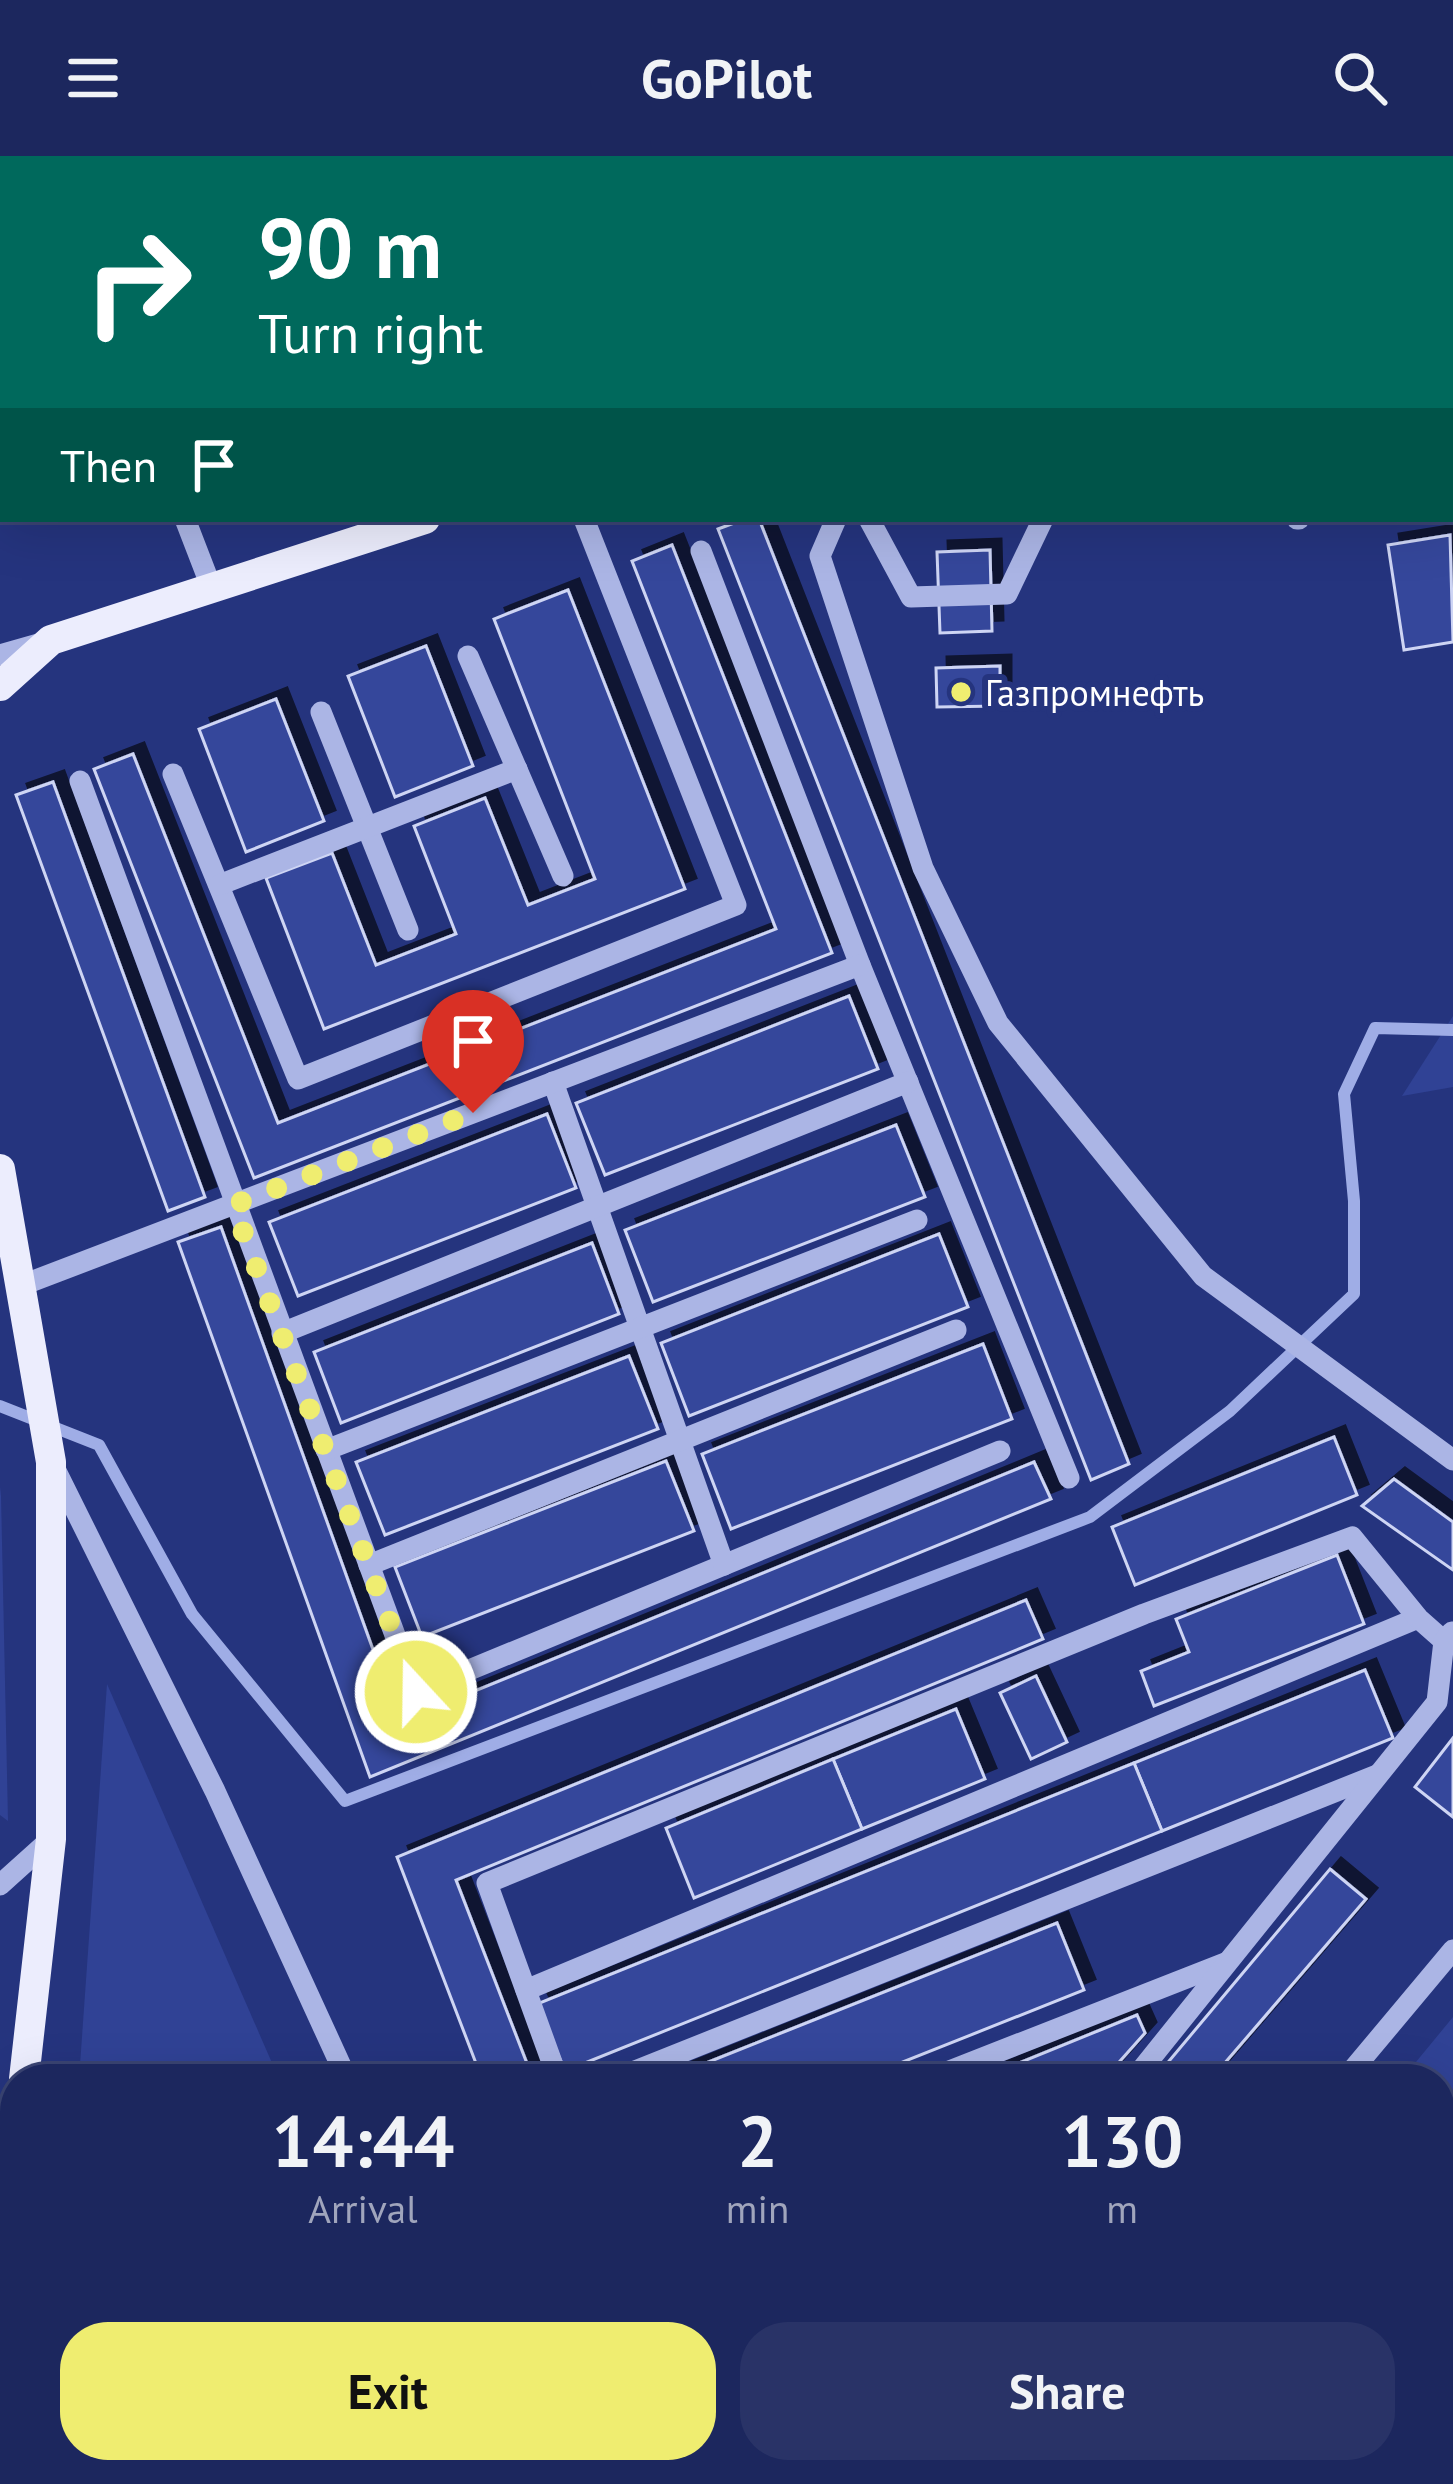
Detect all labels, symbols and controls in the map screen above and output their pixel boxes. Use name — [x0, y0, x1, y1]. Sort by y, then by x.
text: GoPilot — [641, 43, 812, 113]
icon: menu — [60, 45, 126, 111]
icon: search — [1327, 45, 1393, 111]
text: 90 m — [258, 192, 442, 301]
icon: right — [60, 204, 216, 360]
text: Turn right — [258, 298, 483, 368]
icon: arrive — [181, 432, 247, 498]
text: Then — [60, 436, 157, 494]
place label: Газпромнефть — [985, 669, 1204, 716]
marker: Газпромнефть — [948, 679, 974, 705]
pin — [422, 990, 524, 1113]
icon: arrive — [440, 1008, 506, 1074]
position arrow — [353, 1629, 479, 1755]
text: 14:44 — [272, 2094, 454, 2187]
text: 2 — [737, 2094, 778, 2187]
text: 130 — [1061, 2094, 1183, 2187]
text: Arrival — [308, 2183, 418, 2234]
text: min — [726, 2183, 789, 2234]
text: m — [1106, 2183, 1138, 2234]
button: Exit — [60, 2322, 716, 2460]
button: Share — [740, 2322, 1395, 2460]

